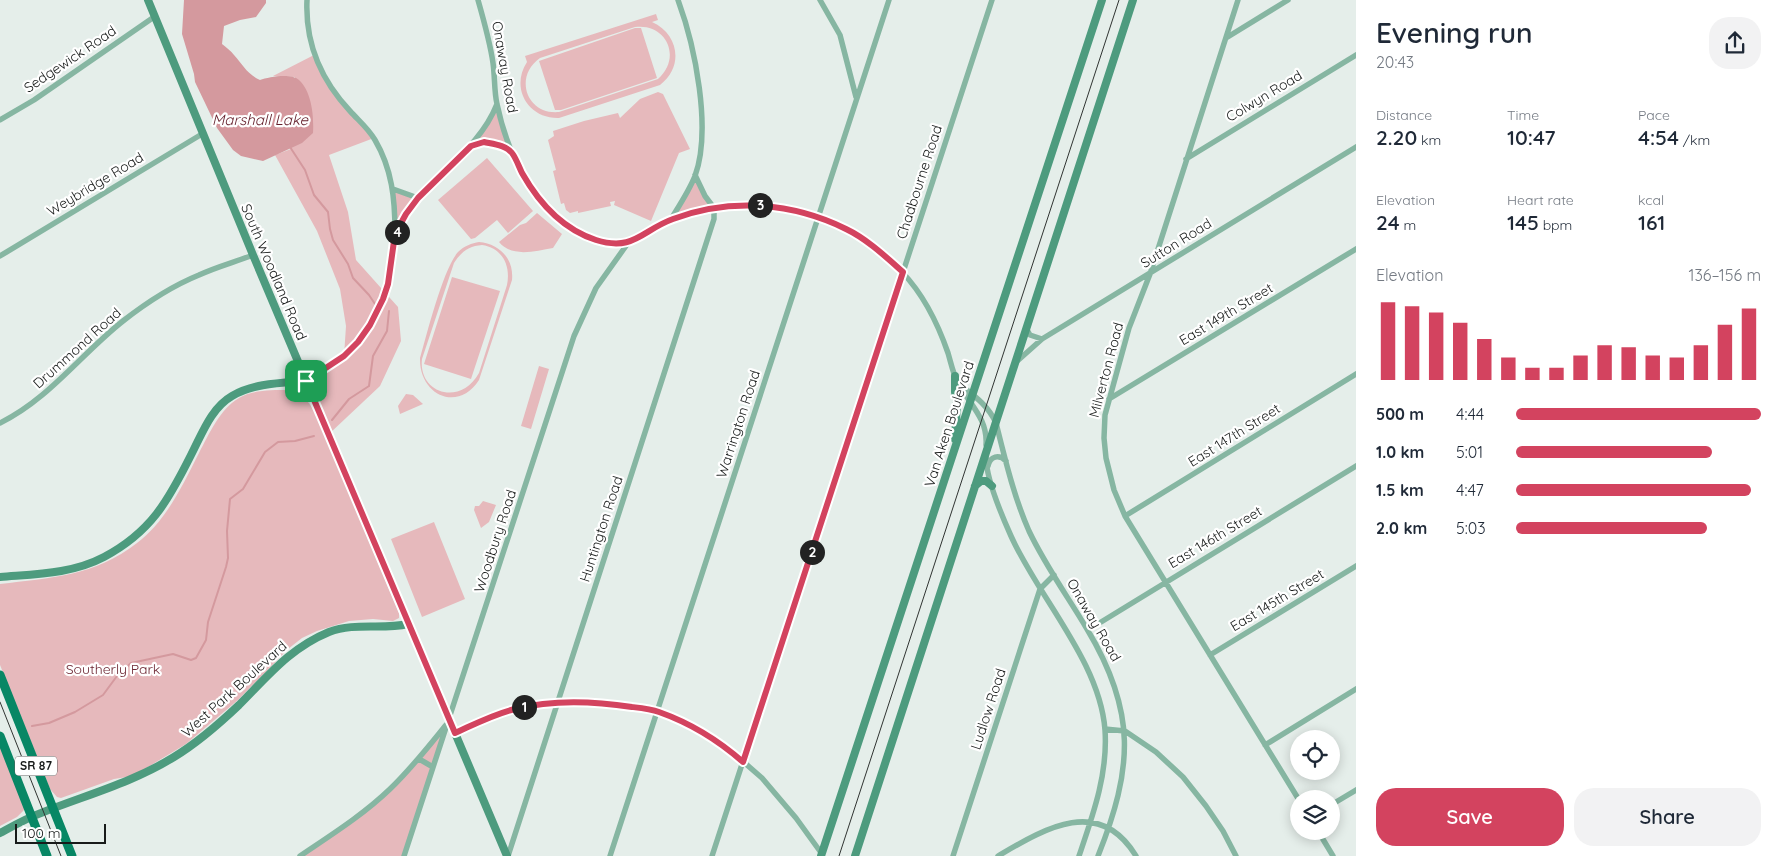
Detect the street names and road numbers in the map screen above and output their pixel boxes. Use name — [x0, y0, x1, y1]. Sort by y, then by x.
street label: Onaway Road — [488, 20, 522, 114]
street label: Sedgewick Road — [20, 21, 120, 97]
street label: Colwyn Road — [1223, 66, 1305, 126]
street label: Chadbourne Road — [892, 123, 946, 241]
street label: Weybridge Road — [43, 148, 147, 220]
street label: South Woodland Road — [237, 201, 311, 343]
street label: Sutton Road — [1137, 214, 1215, 272]
street label: East 149th Street — [1176, 279, 1276, 349]
street label: Drummond Road — [29, 304, 125, 392]
street label: Milverton Road — [1085, 320, 1127, 420]
street label: Van Aken Boulevard — [920, 359, 978, 489]
street label: Warrington Road — [712, 368, 764, 480]
street label: East 147th Street — [1185, 399, 1284, 471]
street label: Huntington Road — [575, 474, 627, 584]
street label: Woodbury Road — [470, 487, 520, 595]
street label: East 146th Street — [1165, 502, 1265, 572]
street label: East 145th Street — [1227, 565, 1327, 635]
street label: Onaway Road — [1063, 575, 1125, 665]
street label: West Park Boulevard — [178, 637, 290, 741]
street label: Ludlow Road — [966, 666, 1010, 752]
road number: SR 87 — [15, 756, 57, 776]

